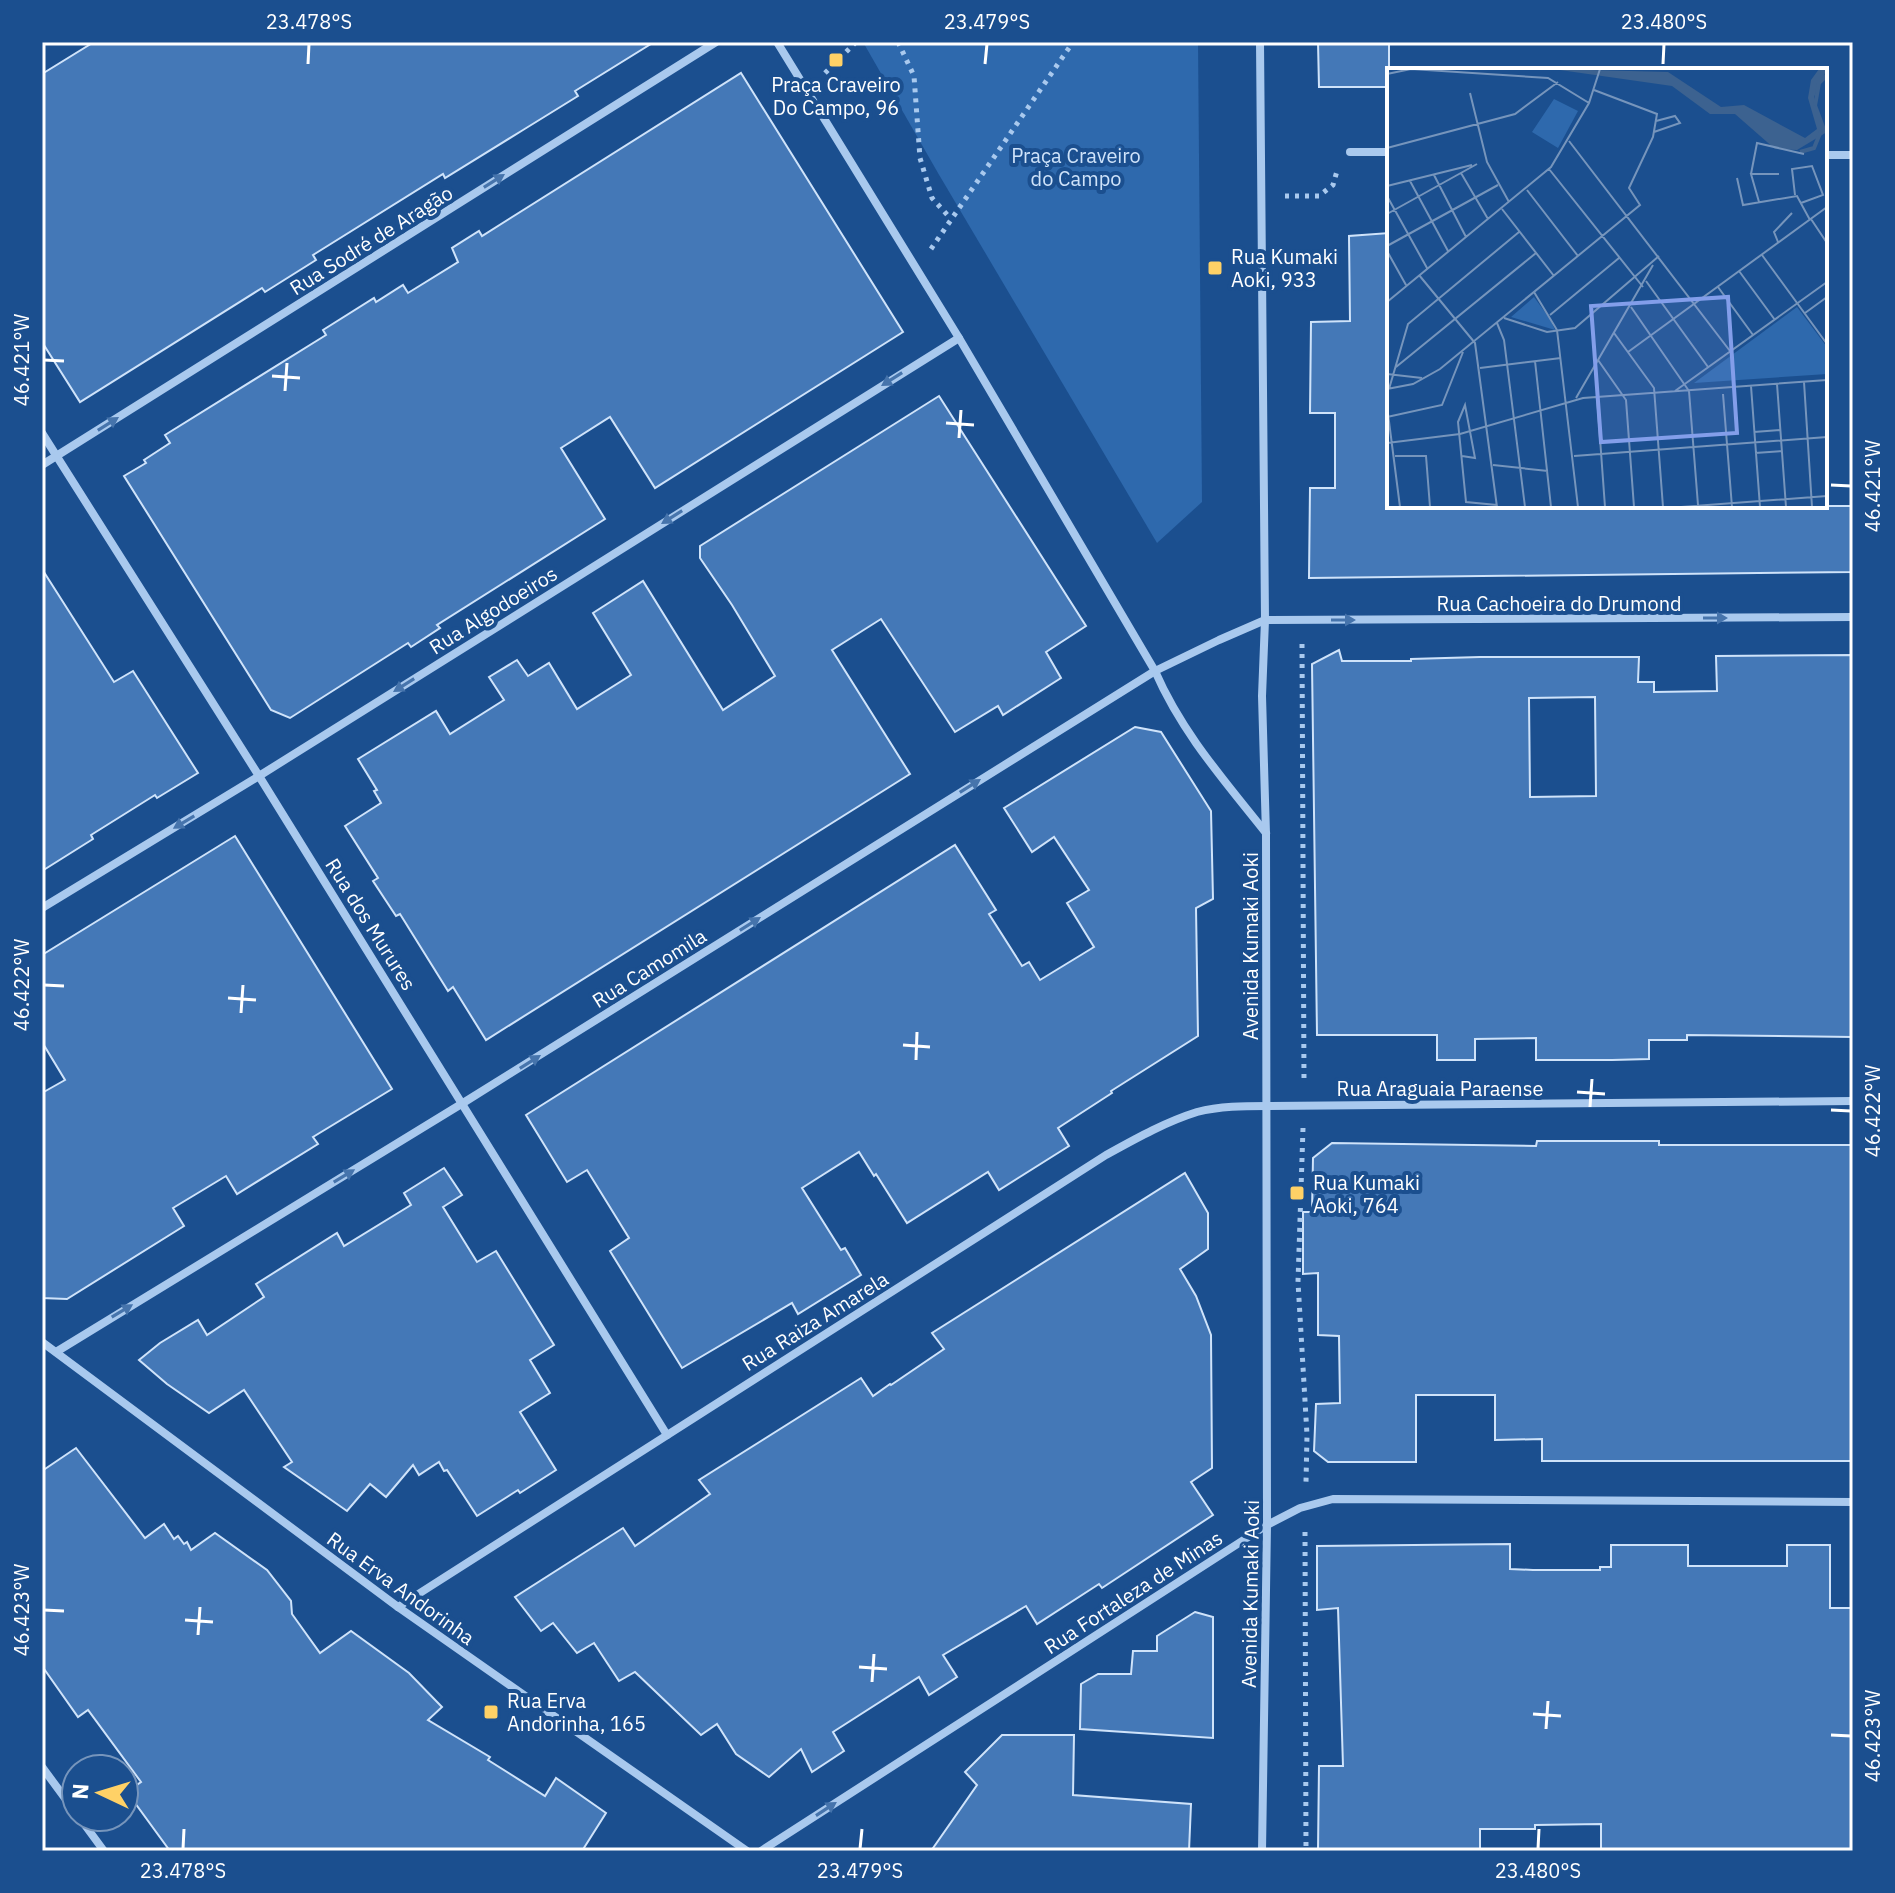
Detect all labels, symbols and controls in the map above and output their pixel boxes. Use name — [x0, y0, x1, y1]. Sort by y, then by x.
text: 23.478°S — [266, 8, 352, 35]
text: 23.479°S — [944, 8, 1030, 35]
text: 23.480°S — [1621, 8, 1707, 35]
marker: Praça Craveiro Do Campo, 96 — [827, 51, 845, 69]
inset map — [1387, 68, 1827, 508]
place label: Praça Craveiro Do Campo, 96 — [771, 71, 901, 121]
park label: Praça Craveiro do Campo — [1011, 142, 1141, 192]
one-way arrow — [483, 175, 505, 189]
street label: Rua Sodré de Aragão — [284, 179, 458, 301]
place label: Rua Kumaki Aoki, 933 — [1231, 243, 1338, 293]
marker: Rua Kumaki Aoki, 933 — [1206, 259, 1224, 277]
text: 46.421°W — [8, 314, 35, 406]
one-way arrow — [882, 371, 903, 386]
one-way arrow — [97, 418, 119, 432]
text: 46.421°W — [1859, 440, 1886, 532]
one-way arrow — [661, 509, 683, 523]
street label: Rua Algodoeiros — [424, 560, 562, 660]
street label: Rua Cachoeira do Drumond — [1436, 590, 1682, 617]
one-way arrow — [1703, 611, 1728, 624]
one-way arrow — [1331, 614, 1356, 626]
one-way arrow — [394, 677, 415, 692]
one-way arrow — [959, 779, 982, 794]
one-way arrow — [172, 814, 195, 829]
street label: Avenida Kumaki Aoki — [1237, 852, 1264, 1040]
street label: Rua dos Murures — [320, 853, 422, 995]
one-way arrow — [739, 917, 761, 931]
street label: Rua Camomila — [587, 922, 712, 1014]
text: 46.422°W — [8, 939, 35, 1031]
one-way arrow — [519, 1054, 540, 1069]
text: 46.422°W — [1859, 1065, 1886, 1157]
street label: Rua Araguaia Paraense — [1337, 1075, 1543, 1102]
one-way arrow — [333, 1169, 355, 1183]
place label: Rua Kumaki Aoki, 764 — [1313, 1169, 1420, 1219]
marker: Rua Kumaki Aoki, 764 — [1288, 1184, 1306, 1202]
street label: Rua Raiza Amarela — [737, 1265, 894, 1377]
one-way arrow — [111, 1305, 133, 1319]
street label: Avenida Kumaki Aoki — [1235, 1500, 1265, 1688]
street label: Rua Fortaleza de Minas — [1038, 1524, 1228, 1660]
street label: Rua Erva Andorinha — [322, 1525, 481, 1651]
text: 46.423°W — [8, 1564, 35, 1656]
place label: Rua Erva Andorinha, 165 — [507, 1687, 646, 1737]
text: 46.423°W — [1859, 1690, 1886, 1782]
marker: Rua Erva Andorinha, 165 — [482, 1703, 500, 1721]
north arrow — [60, 1753, 140, 1833]
text: N — [65, 1783, 95, 1801]
one-way arrow — [816, 1801, 837, 1816]
text: 23.478°S — [140, 1857, 226, 1884]
text: 23.479°S — [817, 1857, 903, 1884]
text: 23.480°S — [1495, 1857, 1581, 1884]

